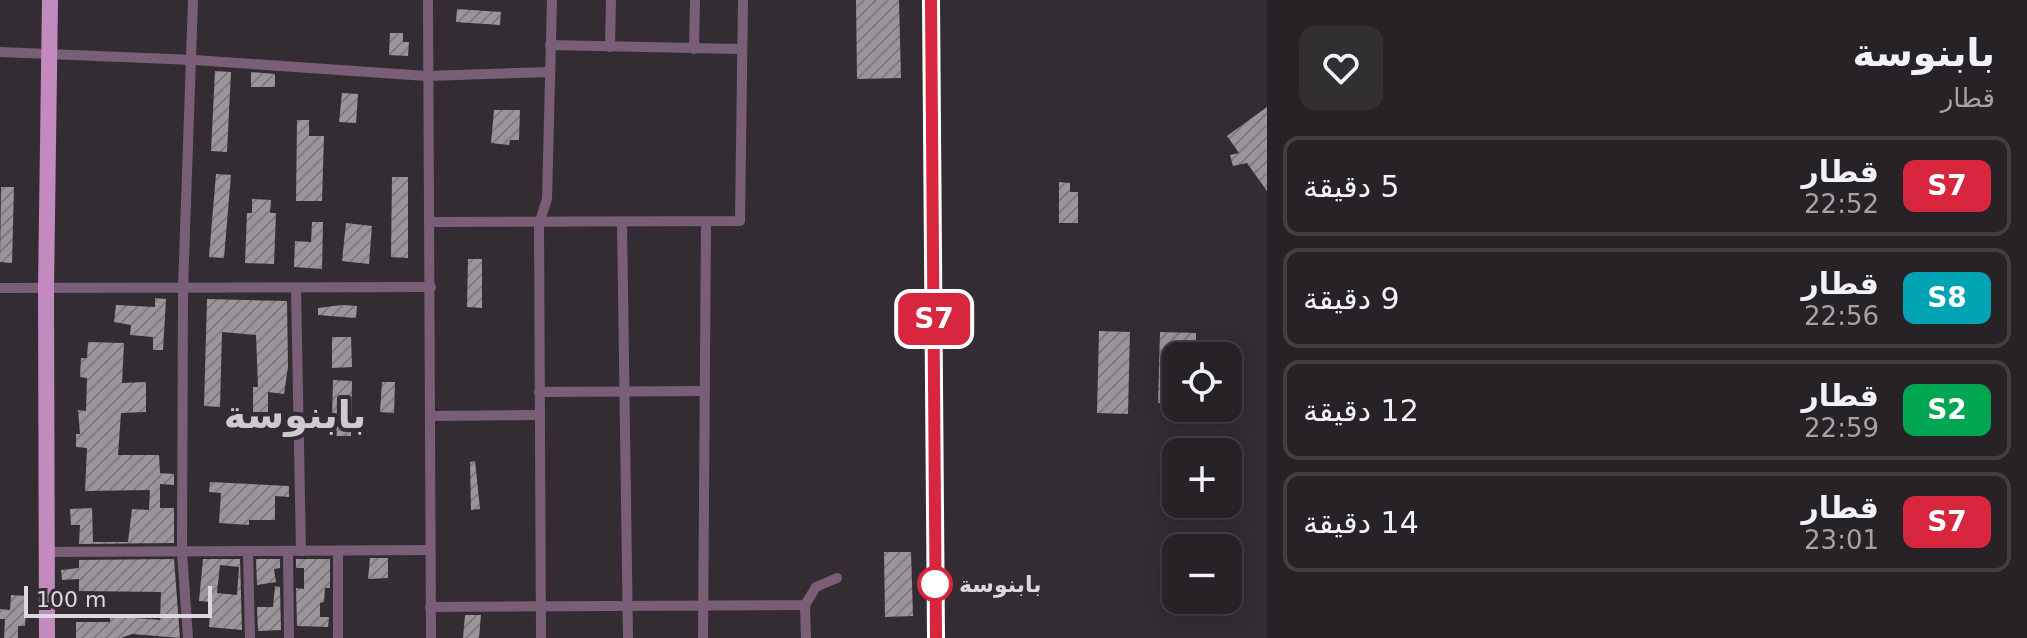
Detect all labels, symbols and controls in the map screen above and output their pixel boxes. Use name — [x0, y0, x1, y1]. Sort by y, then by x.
button: heart — [1299, 26, 1383, 110]
text: بابنوسة — [1852, 31, 1995, 75]
text: قطار — [1941, 83, 1995, 113]
text: قطار — [1802, 154, 1879, 189]
text: 5 دقيقة — [1303, 169, 1400, 204]
text: S7 — [1927, 169, 1967, 202]
text: 22:52 — [1804, 189, 1879, 219]
text: قطار — [1802, 266, 1879, 301]
text: 9 دقيقة — [1303, 281, 1400, 316]
text: S8 — [1927, 281, 1967, 314]
line badge: S7 — [898, 293, 970, 345]
text: 22:56 — [1804, 301, 1879, 331]
text: S7 — [914, 302, 954, 335]
map controls — [1162, 342, 1242, 614]
button: locate — [1162, 342, 1242, 422]
text: قطار — [1802, 378, 1879, 413]
district label: بابنوسة — [224, 393, 366, 437]
text: 12 دقيقة — [1303, 393, 1419, 428]
text: S2 — [1927, 393, 1967, 426]
text: 22:59 — [1804, 413, 1879, 443]
button: + — [1162, 438, 1242, 518]
text: قطار — [1802, 490, 1879, 525]
text: 14 دقيقة — [1303, 505, 1419, 540]
text: S7 — [1927, 505, 1967, 538]
text: 23:01 — [1804, 525, 1879, 555]
button: − — [1162, 534, 1242, 614]
marker: بابنوسة — [918, 567, 952, 601]
place label: بابنوسة — [959, 572, 1042, 598]
scale bar — [24, 582, 212, 618]
text: 100 m — [36, 587, 106, 612]

